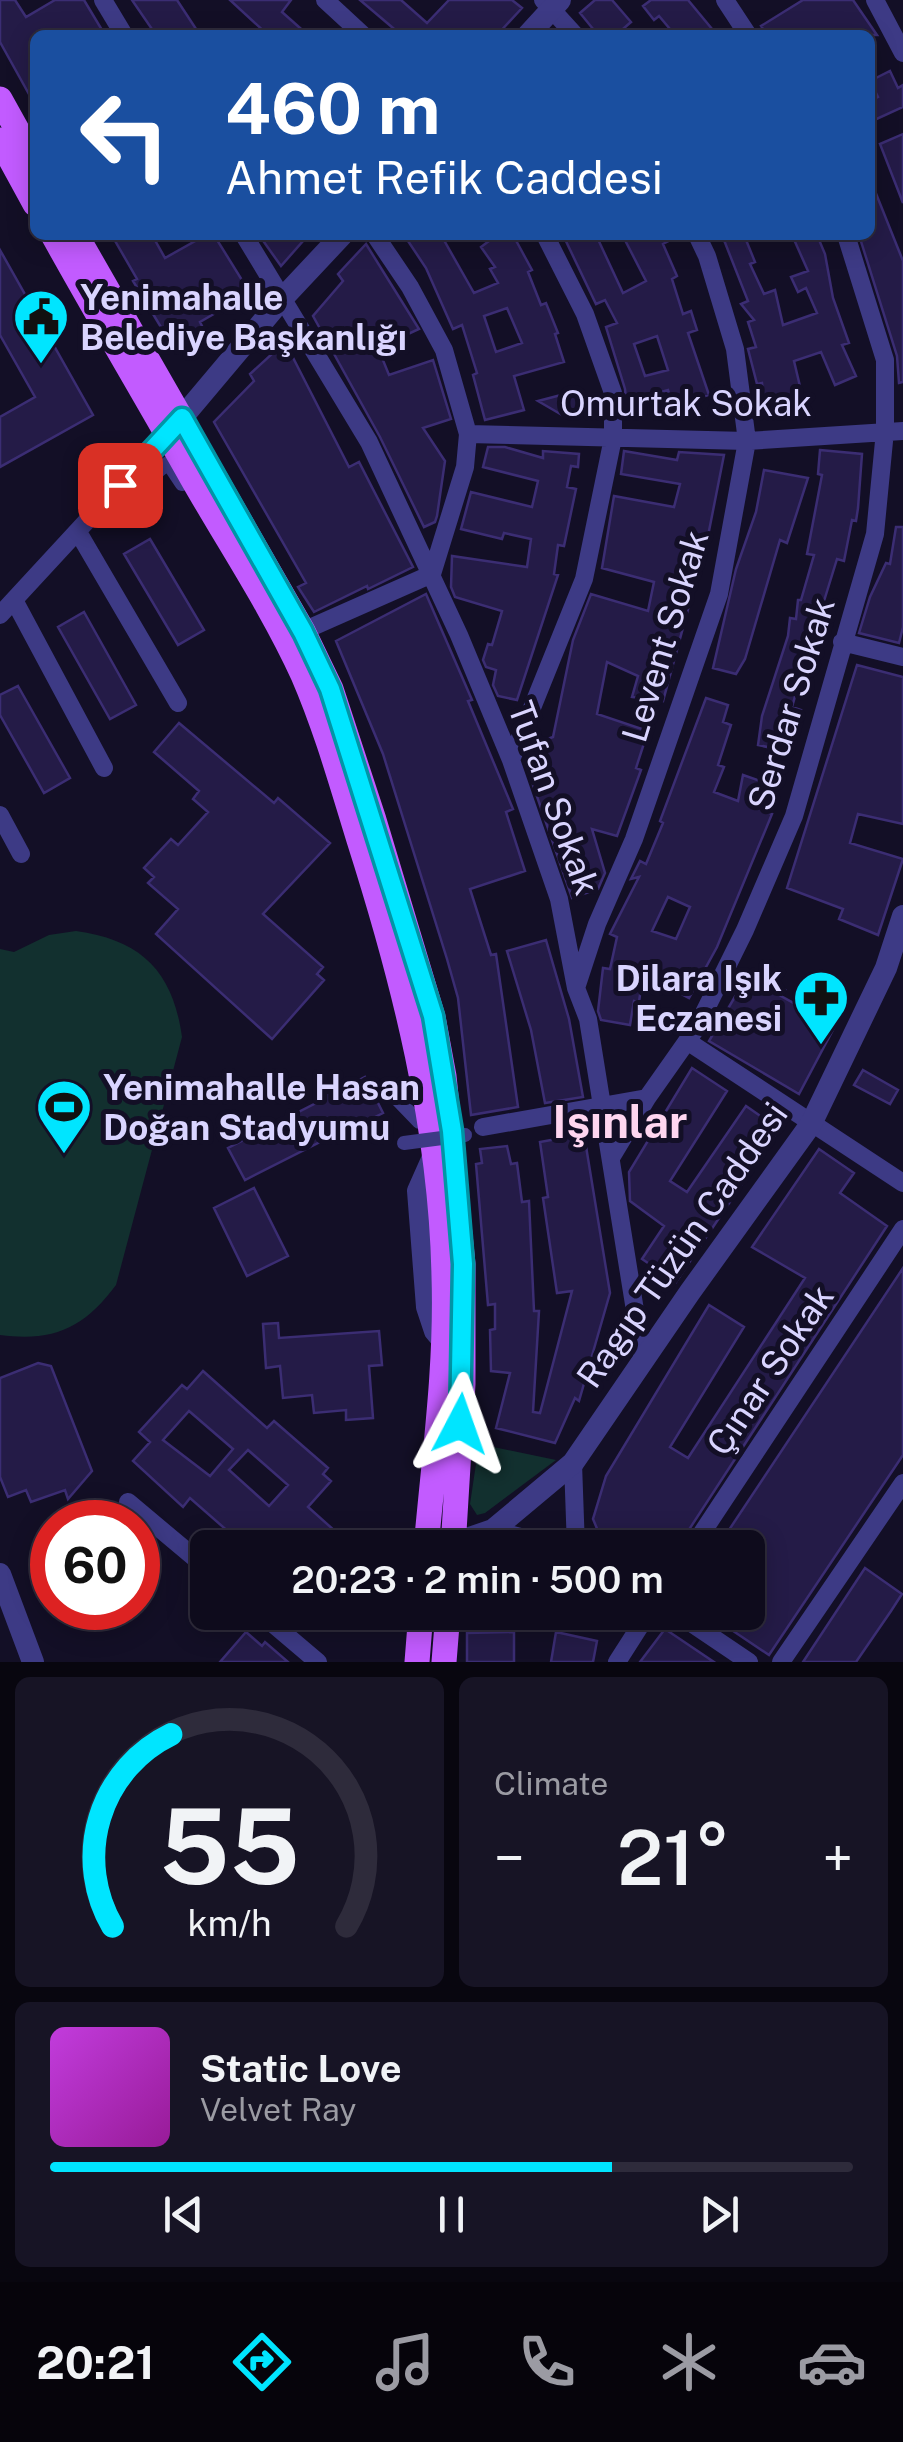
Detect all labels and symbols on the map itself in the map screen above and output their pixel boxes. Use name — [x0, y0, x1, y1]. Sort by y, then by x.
place label: Yenimahalle Belediye Başkanlığı — [80, 277, 407, 358]
public building icon: Yenimahalle Belediye Başkanlığı — [11, 287, 71, 366]
street label: Omurtak Sokak — [560, 383, 812, 424]
pin — [78, 443, 163, 528]
street label: Levent Sokak — [613, 525, 717, 747]
street label: Serdar Sokak — [739, 593, 843, 815]
street label: Tufan Sokak — [500, 696, 608, 900]
place label: Dilara Işık Eczanesi — [616, 958, 782, 1039]
pharmacy icon: Dilara Işık Eczanesi — [791, 968, 851, 1047]
place label: Yenimahalle Hasan Doğan Stadyumu — [103, 1067, 420, 1148]
sports icon: Yenimahalle Hasan Doğan Stadyumu — [34, 1077, 94, 1156]
district label: Işınlar — [553, 1095, 687, 1148]
street label: Ragıp Tüzün Caddesi — [568, 1095, 796, 1395]
street label: Çınar Sokak — [698, 1277, 842, 1463]
position arrow — [408, 1372, 512, 1476]
speed limit sign: 60 — [30, 1500, 160, 1630]

